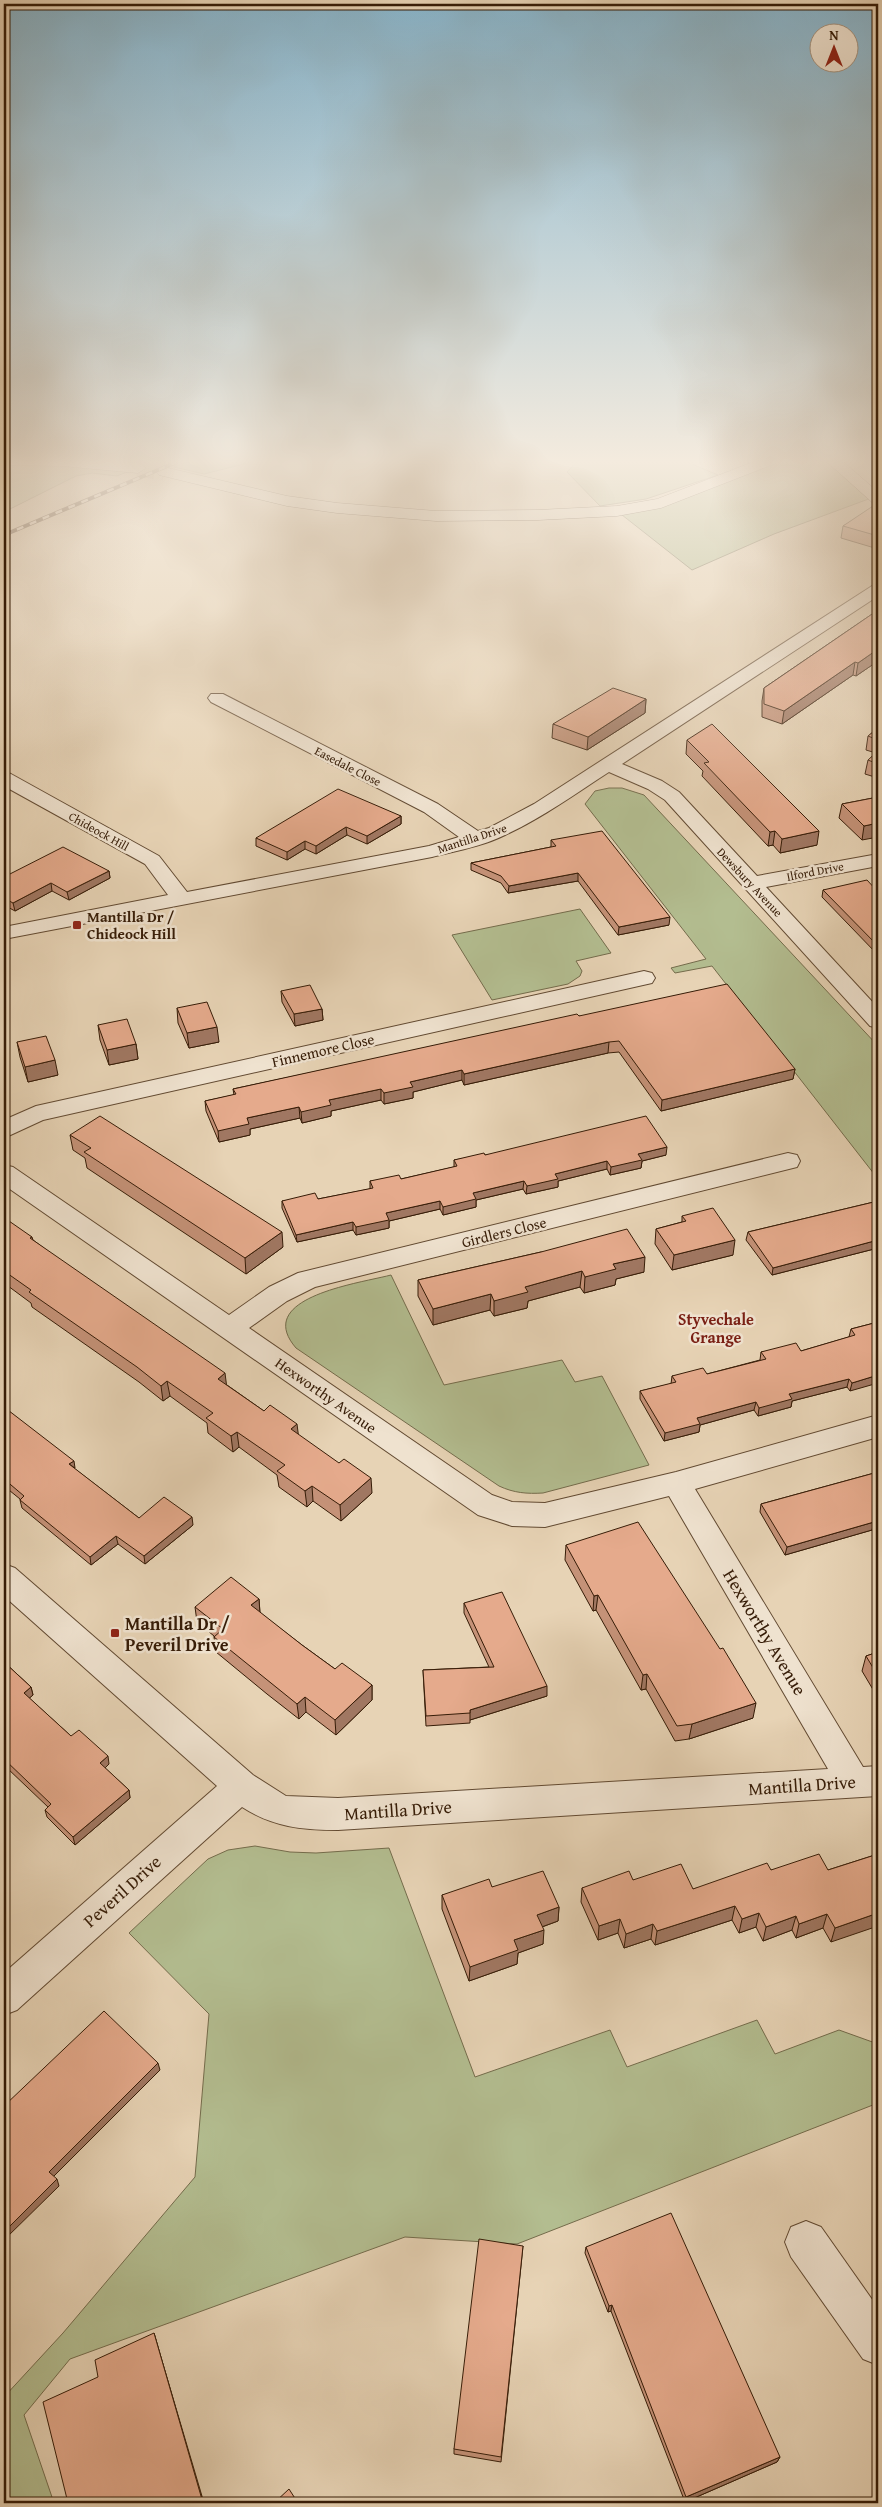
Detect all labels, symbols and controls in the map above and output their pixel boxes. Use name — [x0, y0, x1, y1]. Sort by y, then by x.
north arrow — [810, 22, 860, 72]
text: N — [829, 25, 839, 45]
street label: Easedale Close — [312, 742, 384, 790]
street label: Chideock Hill — [66, 807, 133, 855]
street label: Mantilla Drive — [435, 819, 509, 857]
street label: Dewsbury Avenue — [713, 844, 787, 921]
street label: Ilford Drive — [785, 857, 845, 885]
place label: Mantilla Dr / Chideock Hill — [87, 906, 176, 944]
marker: Mantilla Dr / Chideock Hill — [71, 919, 83, 931]
street label: Finnemore Close — [270, 1028, 376, 1072]
street label: Girdlers Close — [459, 1211, 549, 1253]
district label: Styvechale Grange — [678, 1307, 754, 1349]
street label: Hexworthy Avenue — [271, 1352, 381, 1438]
street label: Hexworthy Avenue — [717, 1564, 813, 1700]
place label: Mantilla Dr / Peveril Drive — [125, 1610, 230, 1658]
marker: Mantilla Dr / Peveril Drive — [109, 1627, 121, 1639]
street label: Mantilla Drive — [747, 1768, 857, 1802]
street label: Mantilla Drive — [343, 1793, 453, 1827]
street label: Peveril Drive — [77, 1849, 167, 1933]

